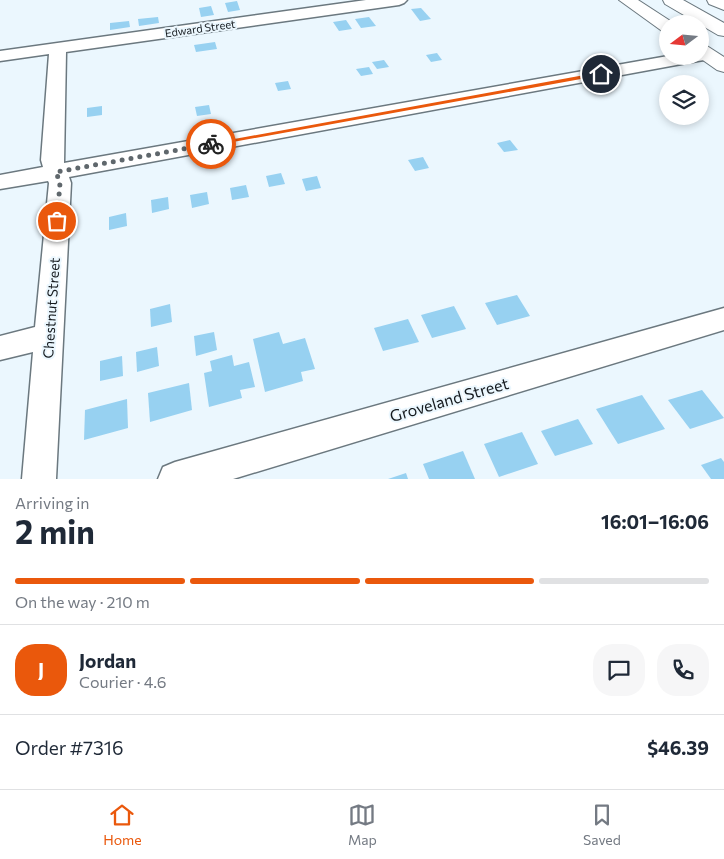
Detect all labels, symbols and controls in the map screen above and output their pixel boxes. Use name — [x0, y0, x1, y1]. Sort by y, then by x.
north arrow — [659, 15, 709, 65]
map controls — [659, 15, 709, 125]
street label: Edward Street — [164, 17, 237, 39]
pin — [580, 53, 622, 95]
icon: home — [587, 60, 615, 88]
button: layers — [659, 75, 709, 125]
courier — [186, 119, 236, 169]
icon: bike — [197, 130, 225, 158]
pin — [36, 200, 78, 242]
icon: bag — [43, 207, 71, 235]
street label: Chestnut Street — [39, 257, 63, 359]
street label: Groveland Street — [387, 373, 511, 425]
text: Arriving in — [15, 493, 89, 512]
text: 16:01–16:06 — [601, 510, 709, 533]
text: 2 min — [15, 511, 95, 551]
text: On the way · 210 m — [15, 592, 150, 611]
button: chat — [593, 644, 645, 696]
button: phone — [657, 644, 709, 696]
text: Jordan — [79, 649, 136, 672]
text: J — [38, 658, 44, 681]
text: Courier · 4.6 — [79, 672, 166, 691]
text: Order #7316 — [15, 736, 124, 759]
text: $46.39 — [647, 736, 709, 759]
tab: Home — [103, 801, 142, 848]
tab: Map — [348, 801, 377, 848]
tab: Saved — [583, 801, 621, 848]

